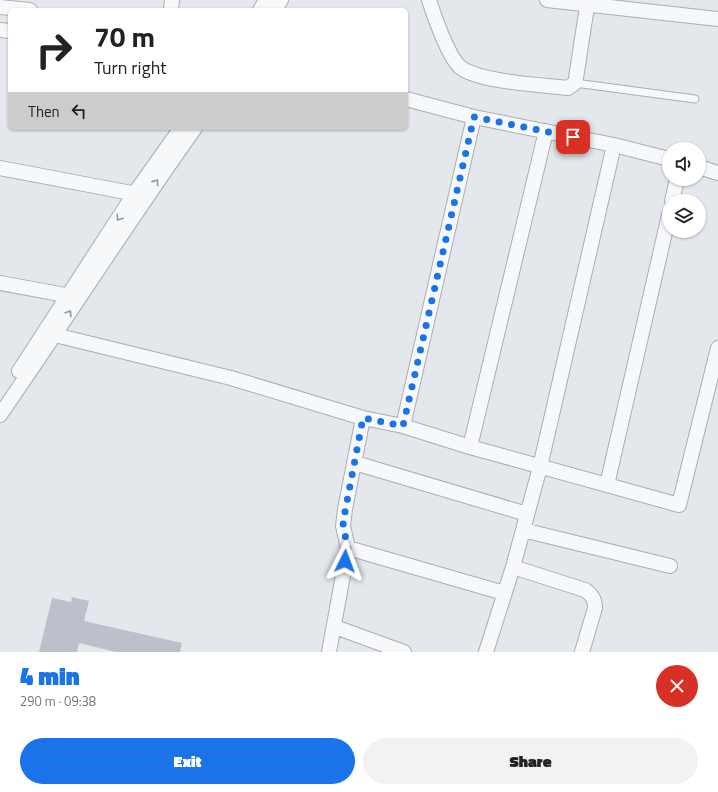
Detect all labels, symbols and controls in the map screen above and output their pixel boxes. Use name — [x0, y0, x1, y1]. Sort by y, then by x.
text: 70 m — [94, 15, 155, 58]
icon: right — [28, 24, 80, 76]
text: Turn right — [94, 54, 167, 81]
text: Then — [28, 100, 60, 123]
icon: left — [68, 100, 90, 122]
pin — [556, 120, 590, 154]
icon: arrive — [562, 126, 584, 148]
map controls — [662, 142, 706, 238]
button: sound — [662, 142, 706, 186]
one-way arrow — [152, 179, 159, 186]
button: layers — [662, 194, 706, 238]
one-way arrow — [117, 213, 124, 220]
one-way arrow — [65, 311, 72, 318]
position arrow — [324, 540, 366, 582]
text: 4 min — [20, 658, 80, 694]
button: close — [656, 665, 698, 707]
text: 290 m · 09:38 — [20, 691, 96, 711]
button: Exit — [20, 738, 355, 784]
button: Share — [363, 738, 698, 784]

